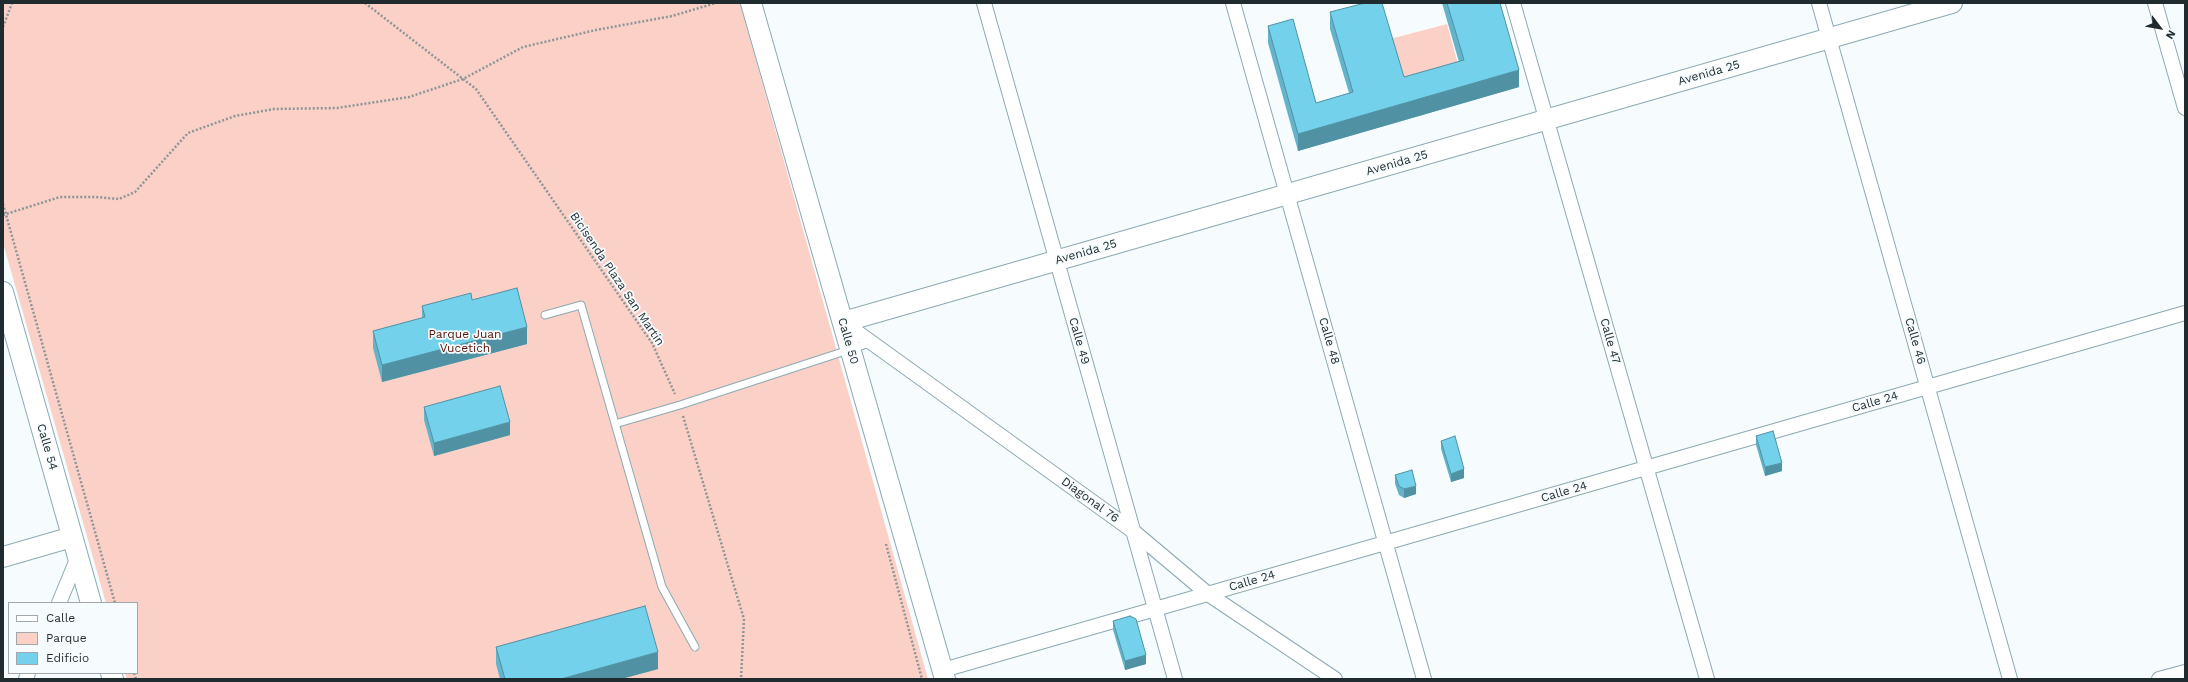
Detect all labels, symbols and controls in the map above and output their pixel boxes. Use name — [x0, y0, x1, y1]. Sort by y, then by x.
north arrow — [2140, 8, 2180, 48]
text: N — [2163, 28, 2178, 42]
street label: Avenida 25 — [1676, 57, 1742, 89]
street label: Avenida 25 — [1364, 147, 1430, 179]
street label: Bicisenda Plaza San Martín — [567, 209, 667, 349]
street label: Avenida 25 — [1053, 236, 1119, 268]
street label: Calle 50 — [834, 316, 862, 366]
street label: Calle 49 — [1065, 316, 1093, 366]
street label: Calle 48 — [1315, 316, 1343, 366]
street label: Calle 47 — [1597, 316, 1623, 366]
street label: Calle 46 — [1901, 316, 1929, 366]
park label: Parque Juan Vucetich — [428, 327, 502, 355]
street label: Calle 24 — [1850, 389, 1900, 415]
street label: Calle 54 — [34, 422, 60, 472]
street label: Diagonal 76 — [1058, 474, 1122, 526]
street label: Calle 24 — [1539, 479, 1589, 505]
street label: Calle 24 — [1227, 568, 1277, 594]
legend — [8, 602, 138, 674]
text: Calle — [46, 611, 75, 625]
text: Parque — [46, 631, 87, 645]
text: Edificio — [46, 651, 89, 665]

